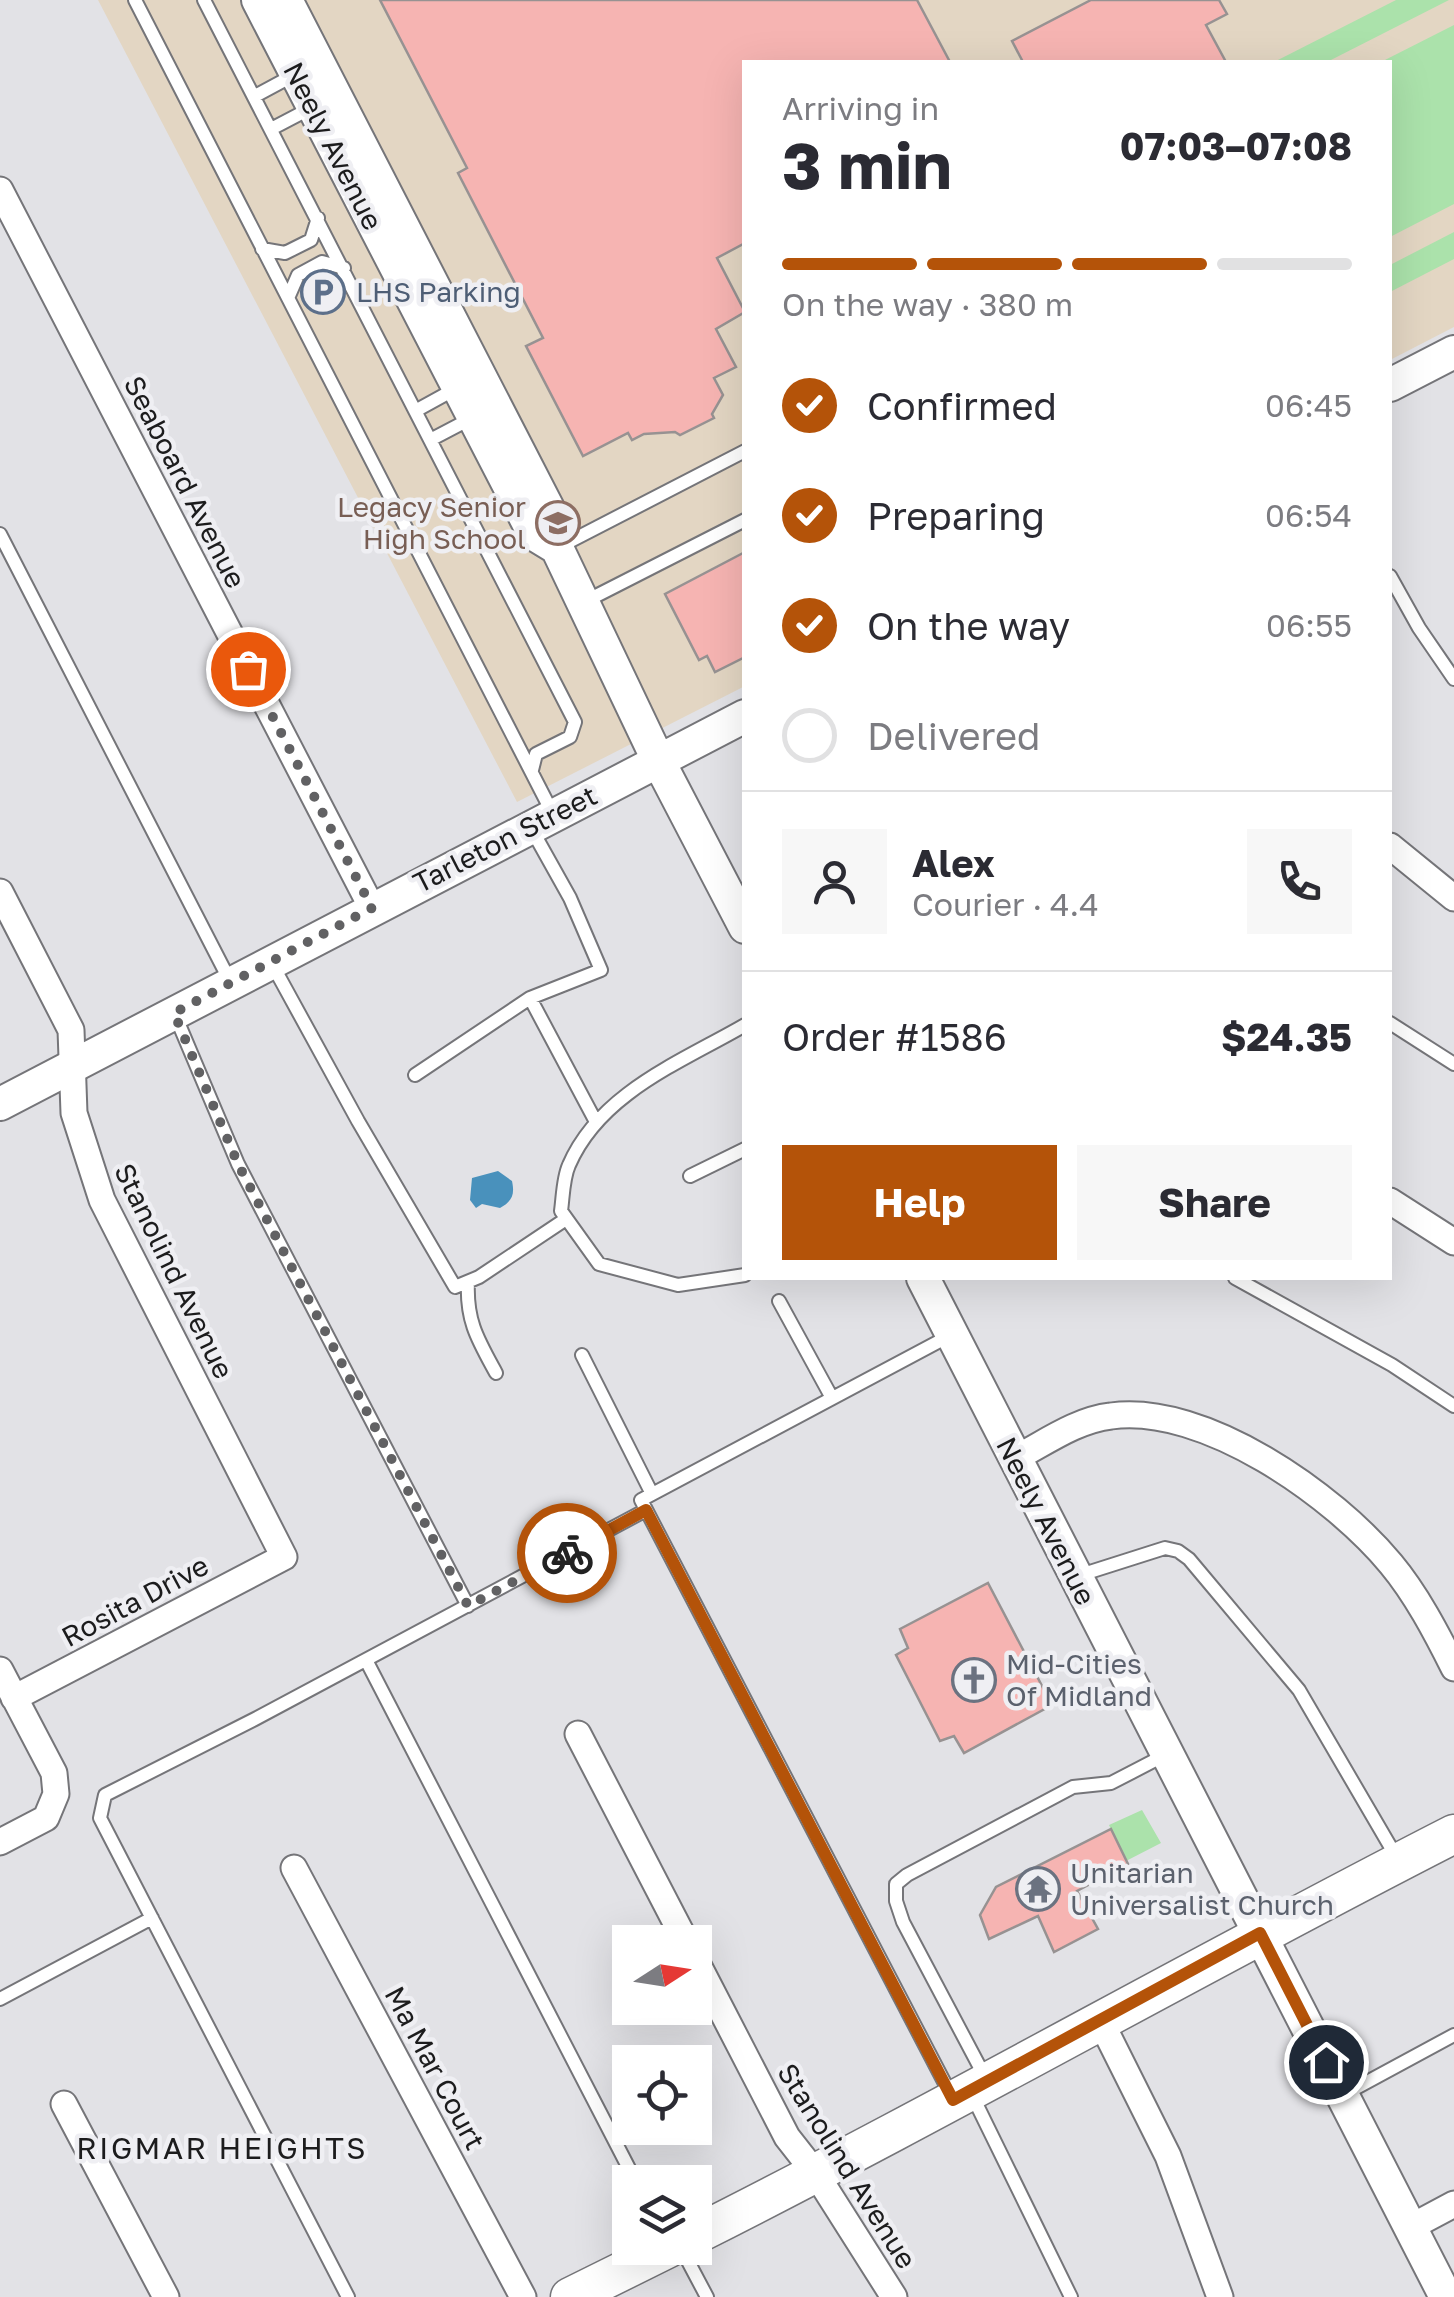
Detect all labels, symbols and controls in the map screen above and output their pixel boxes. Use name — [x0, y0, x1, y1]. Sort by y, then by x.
street label: Neely Avenue — [277, 56, 390, 235]
text: Arriving in — [782, 89, 939, 127]
text: 07:03–07:08 — [1120, 123, 1352, 168]
text: 3 min — [782, 125, 952, 203]
parking icon: LHS Parking — [300, 269, 346, 315]
place label: LHS Parking — [356, 275, 521, 308]
text: On the way · 380 m — [782, 285, 1073, 323]
street label: Seaboard Avenue — [118, 370, 253, 593]
icon: check — [782, 378, 837, 433]
text: Confirmed — [867, 383, 1057, 428]
text: 06:45 — [1265, 386, 1352, 424]
icon: check — [782, 488, 837, 543]
place label: Legacy Senior High School — [337, 490, 526, 555]
text: Preparing — [867, 493, 1045, 538]
text: 06:54 — [1265, 496, 1352, 534]
school or university icon: Legacy Senior High School — [535, 500, 581, 546]
icon: check — [782, 598, 837, 653]
text: On the way — [867, 603, 1070, 648]
text: 06:55 — [1266, 606, 1352, 644]
pin — [206, 627, 291, 712]
icon: bag — [221, 642, 276, 697]
text: Delivered — [867, 713, 1040, 758]
street label: Tarleton Street — [407, 778, 602, 899]
button: person — [782, 829, 887, 934]
button: phone — [1247, 829, 1352, 934]
text: Alex — [912, 840, 995, 885]
text: Courier · 4.4 — [912, 885, 1099, 923]
text: Order #1586 — [782, 1014, 1007, 1059]
text: $24.35 — [1221, 1014, 1352, 1059]
button: Help — [782, 1145, 1057, 1260]
button: Share — [1077, 1145, 1352, 1260]
street label: Stanolind Avenue — [108, 1158, 241, 1384]
street label: Neely Avenue — [990, 1431, 1103, 1610]
courier — [517, 1503, 617, 1603]
icon: bike — [540, 1526, 595, 1581]
street label: Rosita Drive — [56, 1548, 214, 1653]
place label: Mid-Cities Of Midland — [1006, 1647, 1152, 1712]
church icon: Mid-Cities Of Midland — [951, 1657, 997, 1703]
place label: Unitarian Universalist Church — [1070, 1856, 1334, 1921]
temple icon: Unitarian Universalist Church — [1015, 1866, 1061, 1912]
north arrow — [612, 1925, 712, 2025]
map controls — [612, 1925, 712, 2265]
street label: Ma Mar Court — [379, 1980, 492, 2155]
pin — [1284, 2020, 1369, 2105]
icon: home — [1299, 2035, 1354, 2090]
button: locate — [612, 2045, 712, 2145]
street label: Stanolind Avenue — [771, 2057, 924, 2274]
district label: RIGMAR HEIGHTS — [76, 2130, 368, 2166]
button: layers — [612, 2165, 712, 2265]

